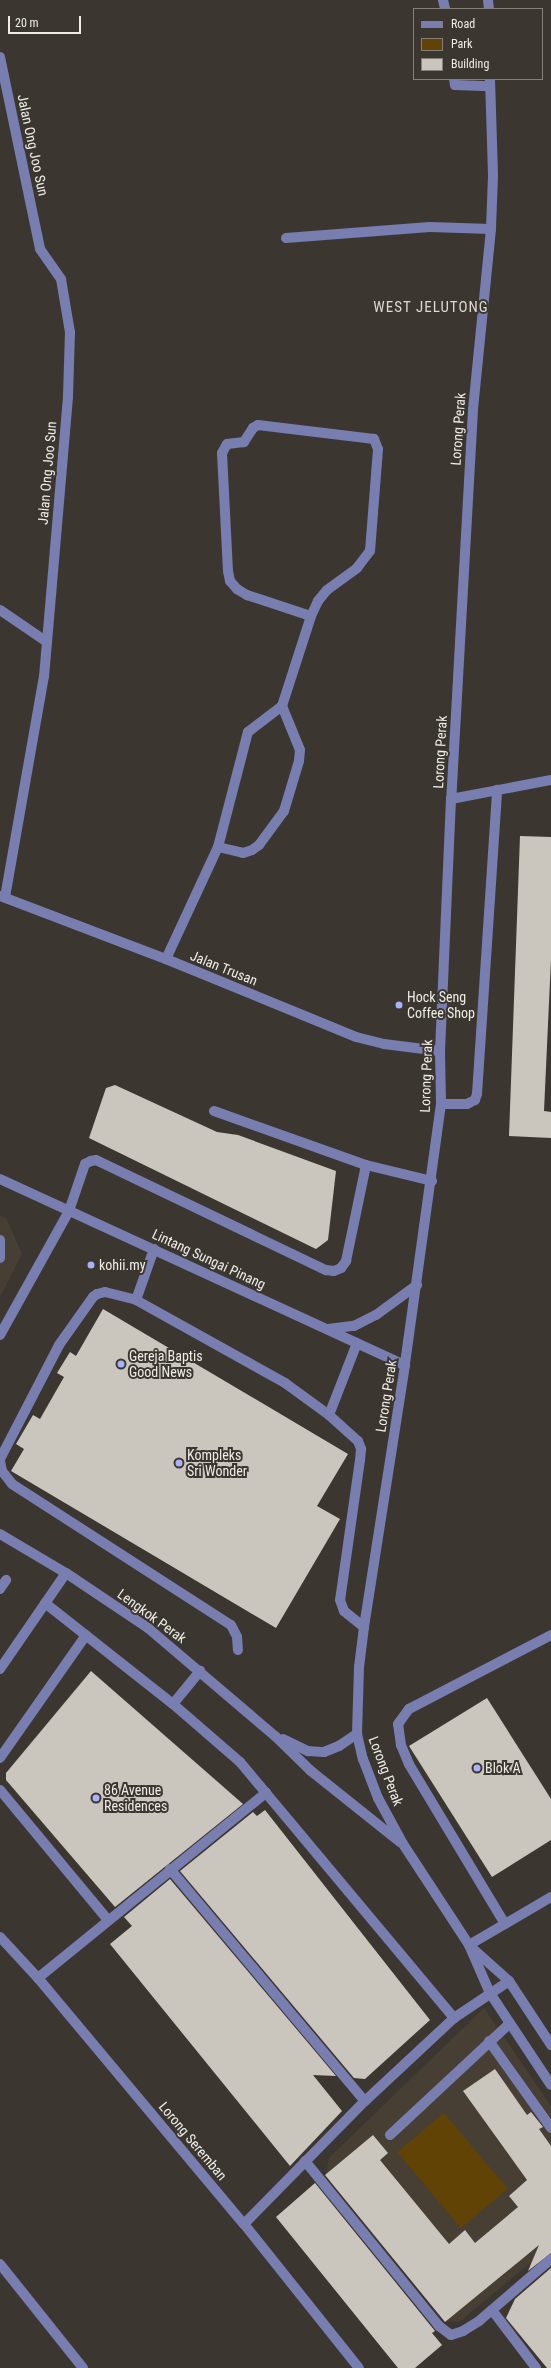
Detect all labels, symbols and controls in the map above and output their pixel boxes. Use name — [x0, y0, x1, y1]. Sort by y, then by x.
scale bar — [10, 8, 83, 34]
legend — [413, 8, 543, 80]
text: 20 m — [15, 16, 39, 30]
text: Road — [451, 17, 475, 31]
text: Park — [451, 37, 472, 51]
text: Building — [451, 57, 489, 71]
street label: Jalan Ong Joo Sun — [14, 93, 52, 197]
district label: WEST JELUTONG — [373, 299, 489, 317]
street label: Lorong Perak — [447, 392, 469, 466]
street label: Jalan Ong Joo Sun — [34, 421, 60, 525]
street label: Lorong Perak — [430, 715, 450, 789]
street label: Jalan Trusan — [188, 947, 260, 989]
place label: Hock Seng Coffee Shop — [407, 989, 475, 1022]
marker: Hock Seng Coffee Shop — [394, 1000, 404, 1010]
street label: Lorong Perak — [416, 1039, 436, 1113]
street label: Lintang Sungai Pinang — [150, 1225, 268, 1293]
place label: kohii.my — [99, 1257, 146, 1273]
marker: kohii.my — [86, 1260, 96, 1270]
place label: Gereja Baptis Good News — [129, 1348, 203, 1380]
marker: Gereja Baptis Good News — [116, 1359, 126, 1369]
street label: Lorong Perak — [372, 1359, 400, 1433]
place label: Kompleks Sri Wonder — [187, 1447, 247, 1480]
marker: Kompleks Sri Wonder — [174, 1458, 184, 1468]
street label: Lengkok Perak — [114, 1585, 190, 1647]
street label: Lorong Perak — [365, 1734, 407, 1808]
place label: Blok A — [485, 1760, 520, 1776]
marker: Blok A — [472, 1763, 482, 1773]
place label: 86 Avenue Residences — [104, 1782, 167, 1814]
marker: 86 Avenue Residences — [91, 1793, 101, 1803]
street label: Lorong Seremban — [155, 2098, 231, 2184]

